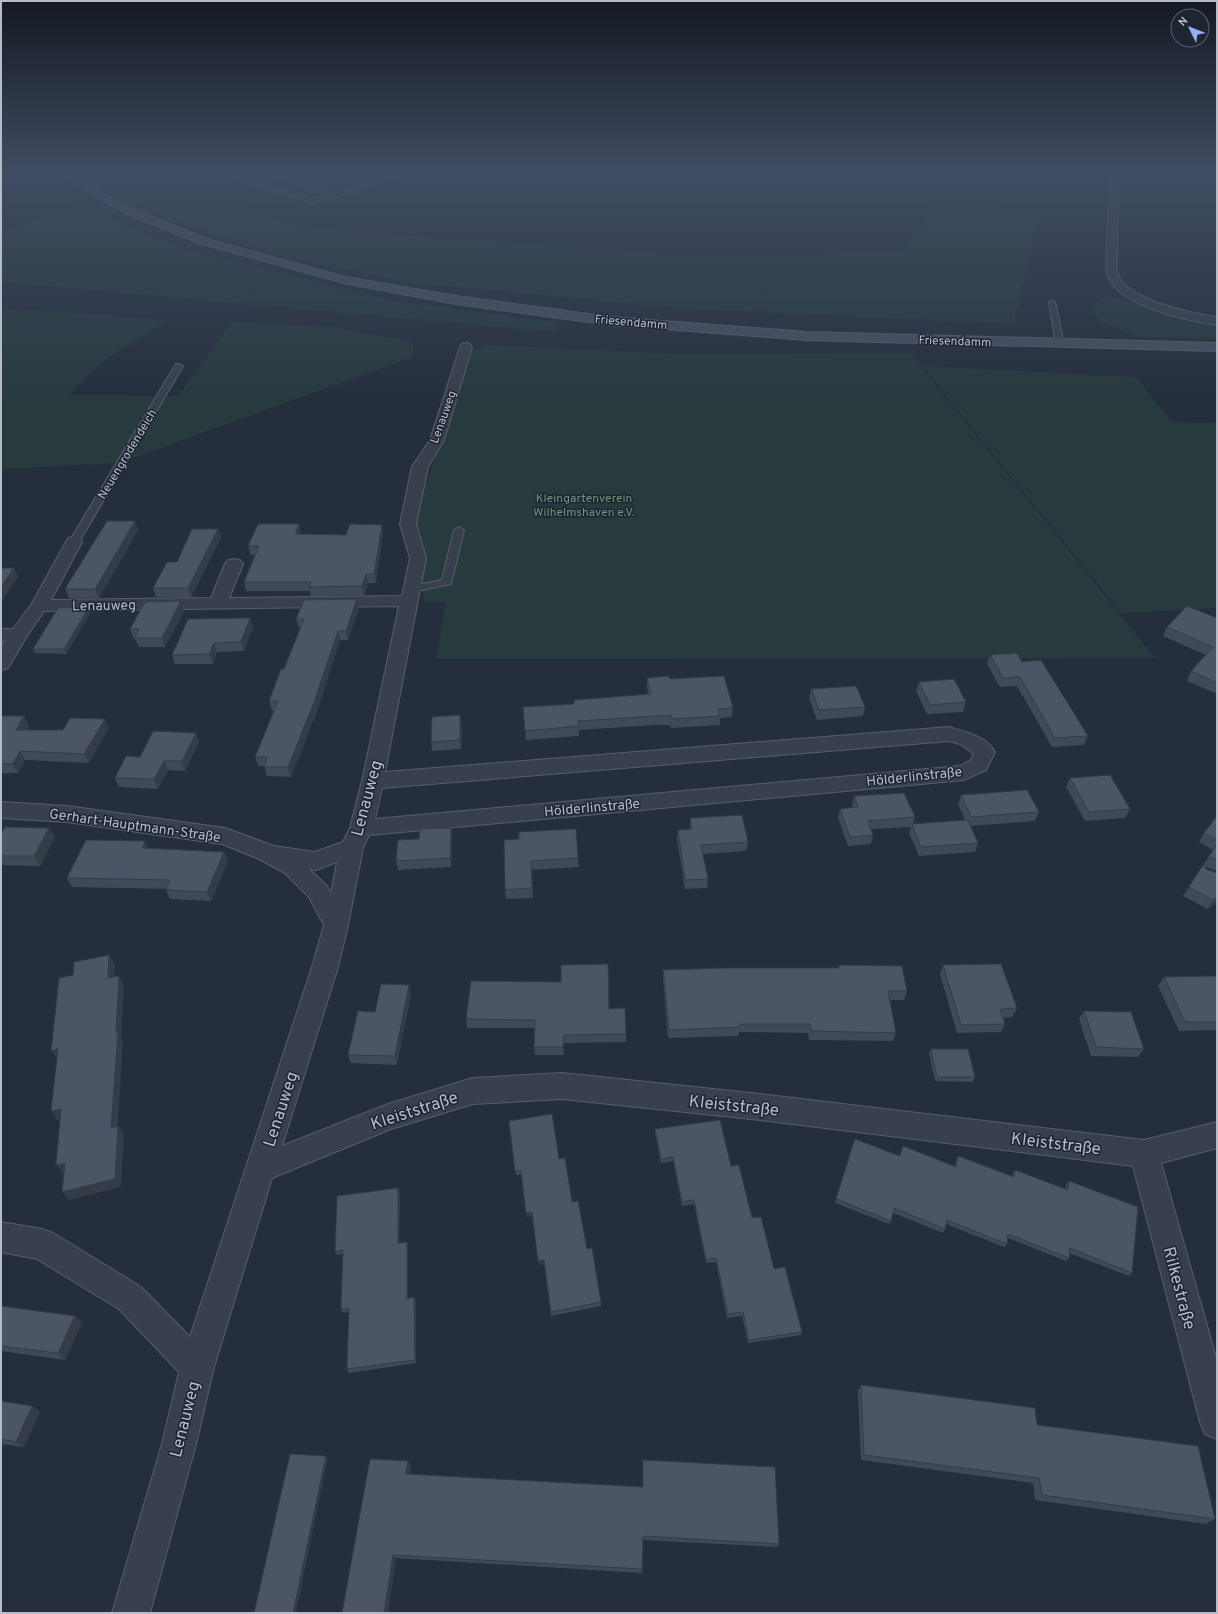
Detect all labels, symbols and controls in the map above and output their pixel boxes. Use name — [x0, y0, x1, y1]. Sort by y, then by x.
north arrow — [1170, 8, 1210, 48]
text: N — [1176, 14, 1191, 30]
street label: Friesendamm — [594, 312, 668, 334]
street label: Friesendamm — [918, 333, 992, 351]
street label: Lenauweg — [427, 389, 461, 446]
street label: Neuengrodendeich — [95, 406, 161, 503]
park label: Kleingartenverein Wilhelmshaven e.V. — [533, 491, 635, 521]
street label: Lenauweg — [72, 597, 136, 616]
street label: Lenauweg — [347, 758, 389, 839]
street label: Hölderlinstraße — [865, 764, 963, 791]
street label: Hölderlinstraße — [543, 796, 641, 821]
street label: Gerhart-Hauptmann-Straße — [48, 806, 222, 847]
street label: Lenauweg — [259, 1069, 304, 1150]
street label: Kleiststraße — [368, 1087, 461, 1136]
street label: Kleiststraße — [688, 1091, 780, 1123]
street label: Kleiststraße — [1009, 1129, 1102, 1161]
street label: Rilkestraße — [1156, 1245, 1200, 1332]
street label: Lenauweg — [166, 1379, 206, 1460]

